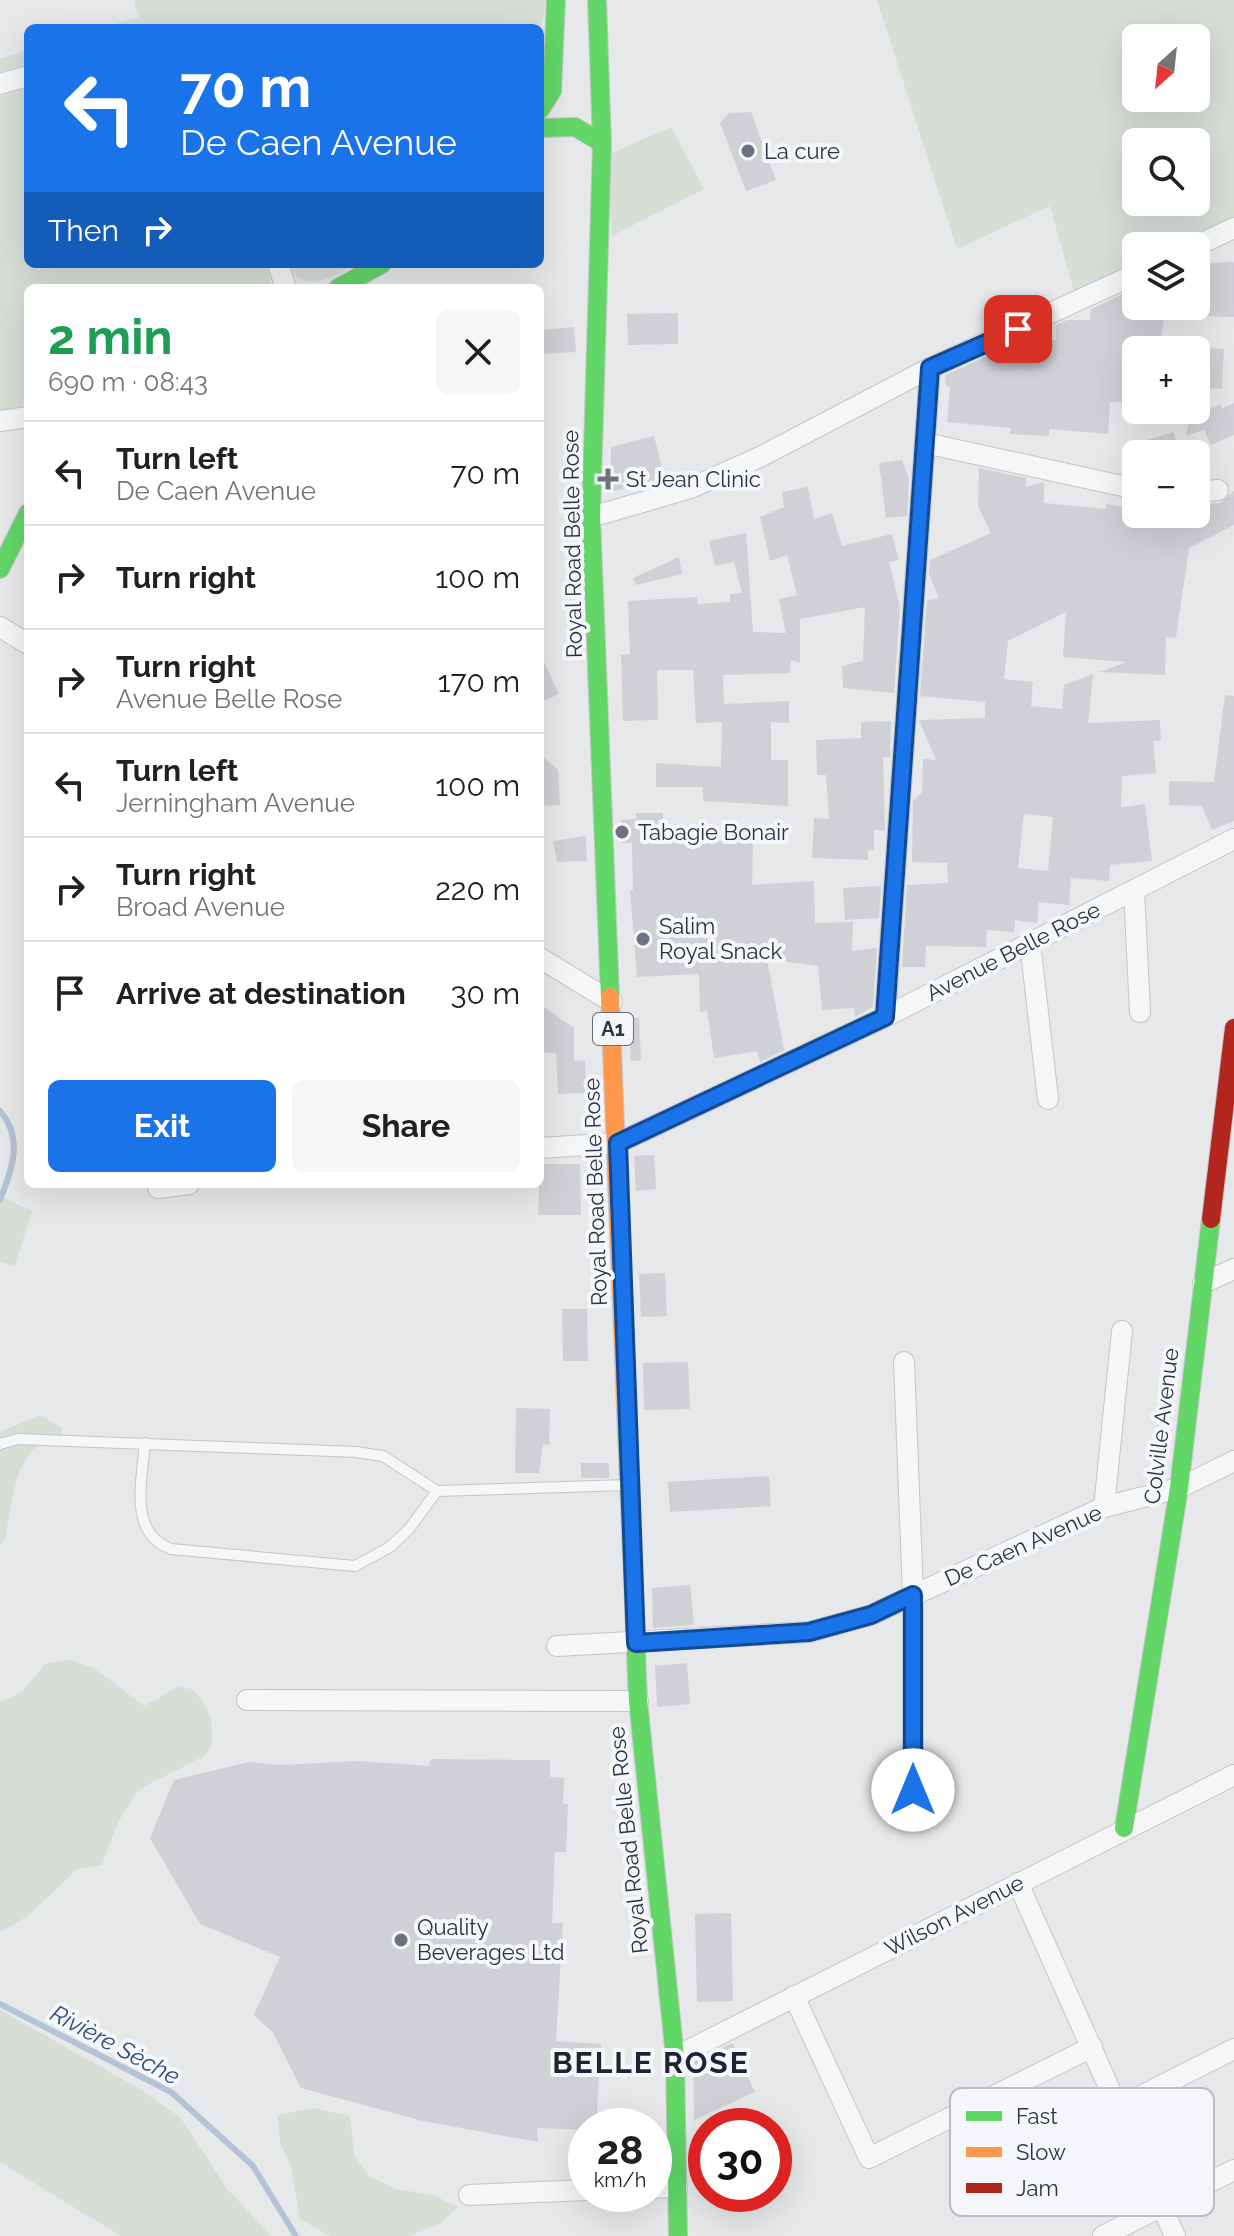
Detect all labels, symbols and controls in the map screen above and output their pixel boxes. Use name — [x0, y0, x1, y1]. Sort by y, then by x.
north arrow — [1122, 24, 1210, 112]
map controls — [1122, 24, 1210, 528]
text: 70 m — [180, 54, 311, 120]
icon: left — [48, 56, 152, 160]
text: De Caen Avenue — [180, 121, 457, 163]
button: search — [1122, 128, 1210, 216]
place label: La cure — [764, 138, 840, 164]
marker: La cure — [739, 142, 757, 160]
icon: right — [135, 208, 179, 252]
text: Then — [48, 213, 119, 248]
button: layers — [1122, 232, 1210, 320]
pin — [984, 295, 1052, 363]
icon: arrive — [996, 307, 1040, 351]
text: 2 min — [48, 309, 173, 365]
button: close — [436, 310, 520, 394]
button: + — [1122, 336, 1210, 424]
text: 690 m · 08:43 — [48, 367, 208, 397]
street label: Royal Road Belle Rose — [557, 430, 587, 658]
button: − — [1122, 440, 1210, 528]
text: Turn left — [116, 441, 238, 476]
icon: left — [48, 451, 92, 495]
text: 70 m — [450, 456, 520, 491]
place label: St Jean Clinic — [626, 466, 761, 492]
marker: St Jean Clinic — [597, 468, 619, 490]
text: De Caen Avenue — [116, 476, 316, 506]
icon: right — [48, 555, 92, 599]
text: Turn right — [116, 560, 256, 595]
text: 100 m — [435, 560, 520, 595]
text: Turn right — [116, 649, 256, 684]
icon: right — [48, 659, 92, 703]
text: 170 m — [438, 664, 520, 699]
text: Avenue Belle Rose — [116, 684, 342, 714]
text: Turn left — [116, 753, 238, 788]
icon: left — [48, 763, 92, 807]
text: 100 m — [435, 768, 520, 803]
text: Jerningham Avenue — [116, 788, 355, 818]
place label: Tabagie Bonair — [638, 819, 789, 845]
marker: Tabagie Bonair — [613, 823, 631, 841]
text: Turn right — [116, 857, 256, 892]
icon: right — [48, 867, 92, 911]
text: 220 m — [435, 872, 520, 907]
text: Broad Avenue — [116, 892, 285, 922]
street label: Avenue Belle Rose — [922, 896, 1104, 1006]
place label: Salim Royal Snack — [659, 913, 782, 964]
marker: Salim Royal Snack — [634, 930, 652, 948]
icon: arrive — [48, 971, 92, 1015]
text: Arrive at destination — [116, 976, 406, 1011]
text: 30 m — [450, 976, 520, 1011]
road number: A1 — [593, 1013, 633, 1045]
street label: Royal Road Belle Rose — [578, 1077, 612, 1307]
button: Exit — [48, 1080, 276, 1172]
button: Share — [292, 1080, 520, 1172]
street label: Colville Avenue — [1139, 1346, 1183, 1506]
street label: De Caen Avenue — [940, 1499, 1106, 1591]
street label: Royal Road Belle Rose — [603, 1725, 653, 1955]
position arrow — [871, 1748, 955, 1832]
street label: Wilson Avenue — [880, 1869, 1028, 1961]
place label: Quality Beverages Ltd — [417, 1914, 564, 1965]
marker: Quality Beverages Ltd — [392, 1931, 410, 1949]
water label: Rivière Sèche — [46, 1998, 185, 2091]
district label: BELLE ROSE — [552, 2045, 750, 2080]
legend — [950, 2088, 1214, 2216]
text: Fast — [1016, 2103, 1058, 2129]
speed limit sign: 30 — [688, 2108, 792, 2212]
text: 28 — [597, 2126, 643, 2173]
text: Slow — [1016, 2139, 1066, 2165]
text: km/h — [594, 2168, 646, 2192]
text: Jam — [1016, 2175, 1059, 2201]

